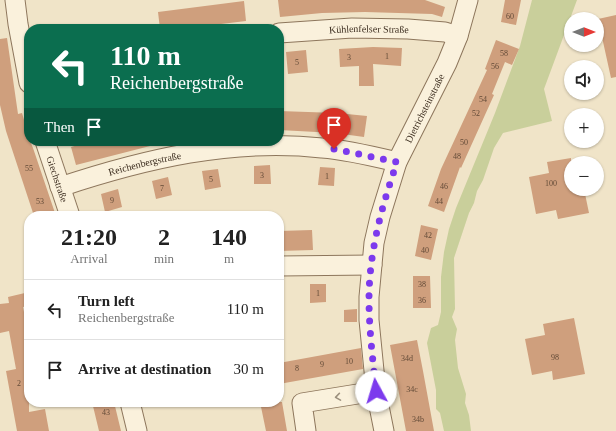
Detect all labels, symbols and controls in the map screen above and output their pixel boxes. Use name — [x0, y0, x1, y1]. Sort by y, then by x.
house number: 60 — [506, 12, 514, 21]
north arrow — [564, 12, 604, 52]
map controls — [564, 12, 604, 196]
street label: Kühlenfelser Straße — [329, 22, 409, 35]
icon: left — [44, 40, 96, 92]
text: 110 m — [110, 40, 181, 71]
house number: 58 — [500, 49, 508, 58]
house number: 1 — [385, 52, 389, 61]
house number: 3 — [347, 53, 351, 62]
house number: 5 — [295, 58, 299, 67]
button: sound — [564, 60, 604, 100]
house number: 56 — [491, 62, 499, 71]
street label: Dietrichsteinstraße — [402, 71, 446, 144]
text: Reichenbergstraße — [110, 73, 244, 93]
house number: 54 — [479, 95, 487, 104]
pin — [317, 108, 351, 149]
button: + — [564, 108, 604, 148]
house number: 52 — [472, 109, 480, 118]
icon: arrive — [323, 114, 345, 136]
icon: arrive — [83, 116, 105, 138]
text: Then — [44, 119, 75, 135]
house number: 50 — [460, 138, 468, 147]
street label: Reichenbergstraße — [107, 149, 182, 177]
house number: 48 — [453, 152, 461, 161]
street label: Giechstraße — [45, 155, 71, 204]
button: − — [564, 156, 604, 196]
house number: 55 — [25, 164, 33, 173]
house number: 3 — [260, 171, 264, 180]
house number: 1 — [325, 172, 329, 181]
house number: 5 — [209, 175, 213, 184]
house number: 100 — [545, 179, 557, 188]
house number: 46 — [440, 182, 448, 191]
house number: 7 — [160, 184, 164, 193]
house number: 9 — [110, 196, 114, 205]
house number: 53 — [36, 197, 44, 206]
house number: 44 — [435, 197, 443, 206]
text: 21:20 — [61, 224, 117, 250]
text: 2 — [158, 224, 170, 250]
text: 140 — [211, 224, 247, 250]
house number: 42 — [424, 231, 432, 240]
house number: 40 — [421, 246, 429, 255]
text: Arrival — [70, 251, 108, 266]
text: min — [154, 251, 174, 266]
text: m — [224, 251, 234, 266]
house number: 38 — [418, 280, 426, 289]
house number: 1 — [316, 289, 320, 298]
text: Turn left — [78, 293, 135, 309]
house number: 36 — [418, 296, 426, 305]
icon: left — [44, 299, 66, 321]
text: 110 m — [227, 301, 264, 317]
text: Reichenbergstraße — [78, 310, 175, 325]
house number: 98 — [551, 353, 559, 362]
house number: 34d — [401, 354, 413, 363]
house number: 10 — [345, 357, 353, 366]
icon: arrive — [44, 359, 66, 381]
house number: 9 — [320, 360, 324, 369]
text: Arrive at destination — [78, 361, 211, 377]
text: 30 m — [234, 361, 264, 377]
house number: 8 — [295, 364, 299, 373]
position arrow — [355, 370, 397, 412]
house number: 2 — [17, 379, 21, 388]
house number: 34c — [406, 385, 418, 394]
one-way arrow — [335, 392, 341, 401]
house number: 43 — [102, 408, 110, 417]
house number: 34b — [412, 415, 424, 424]

